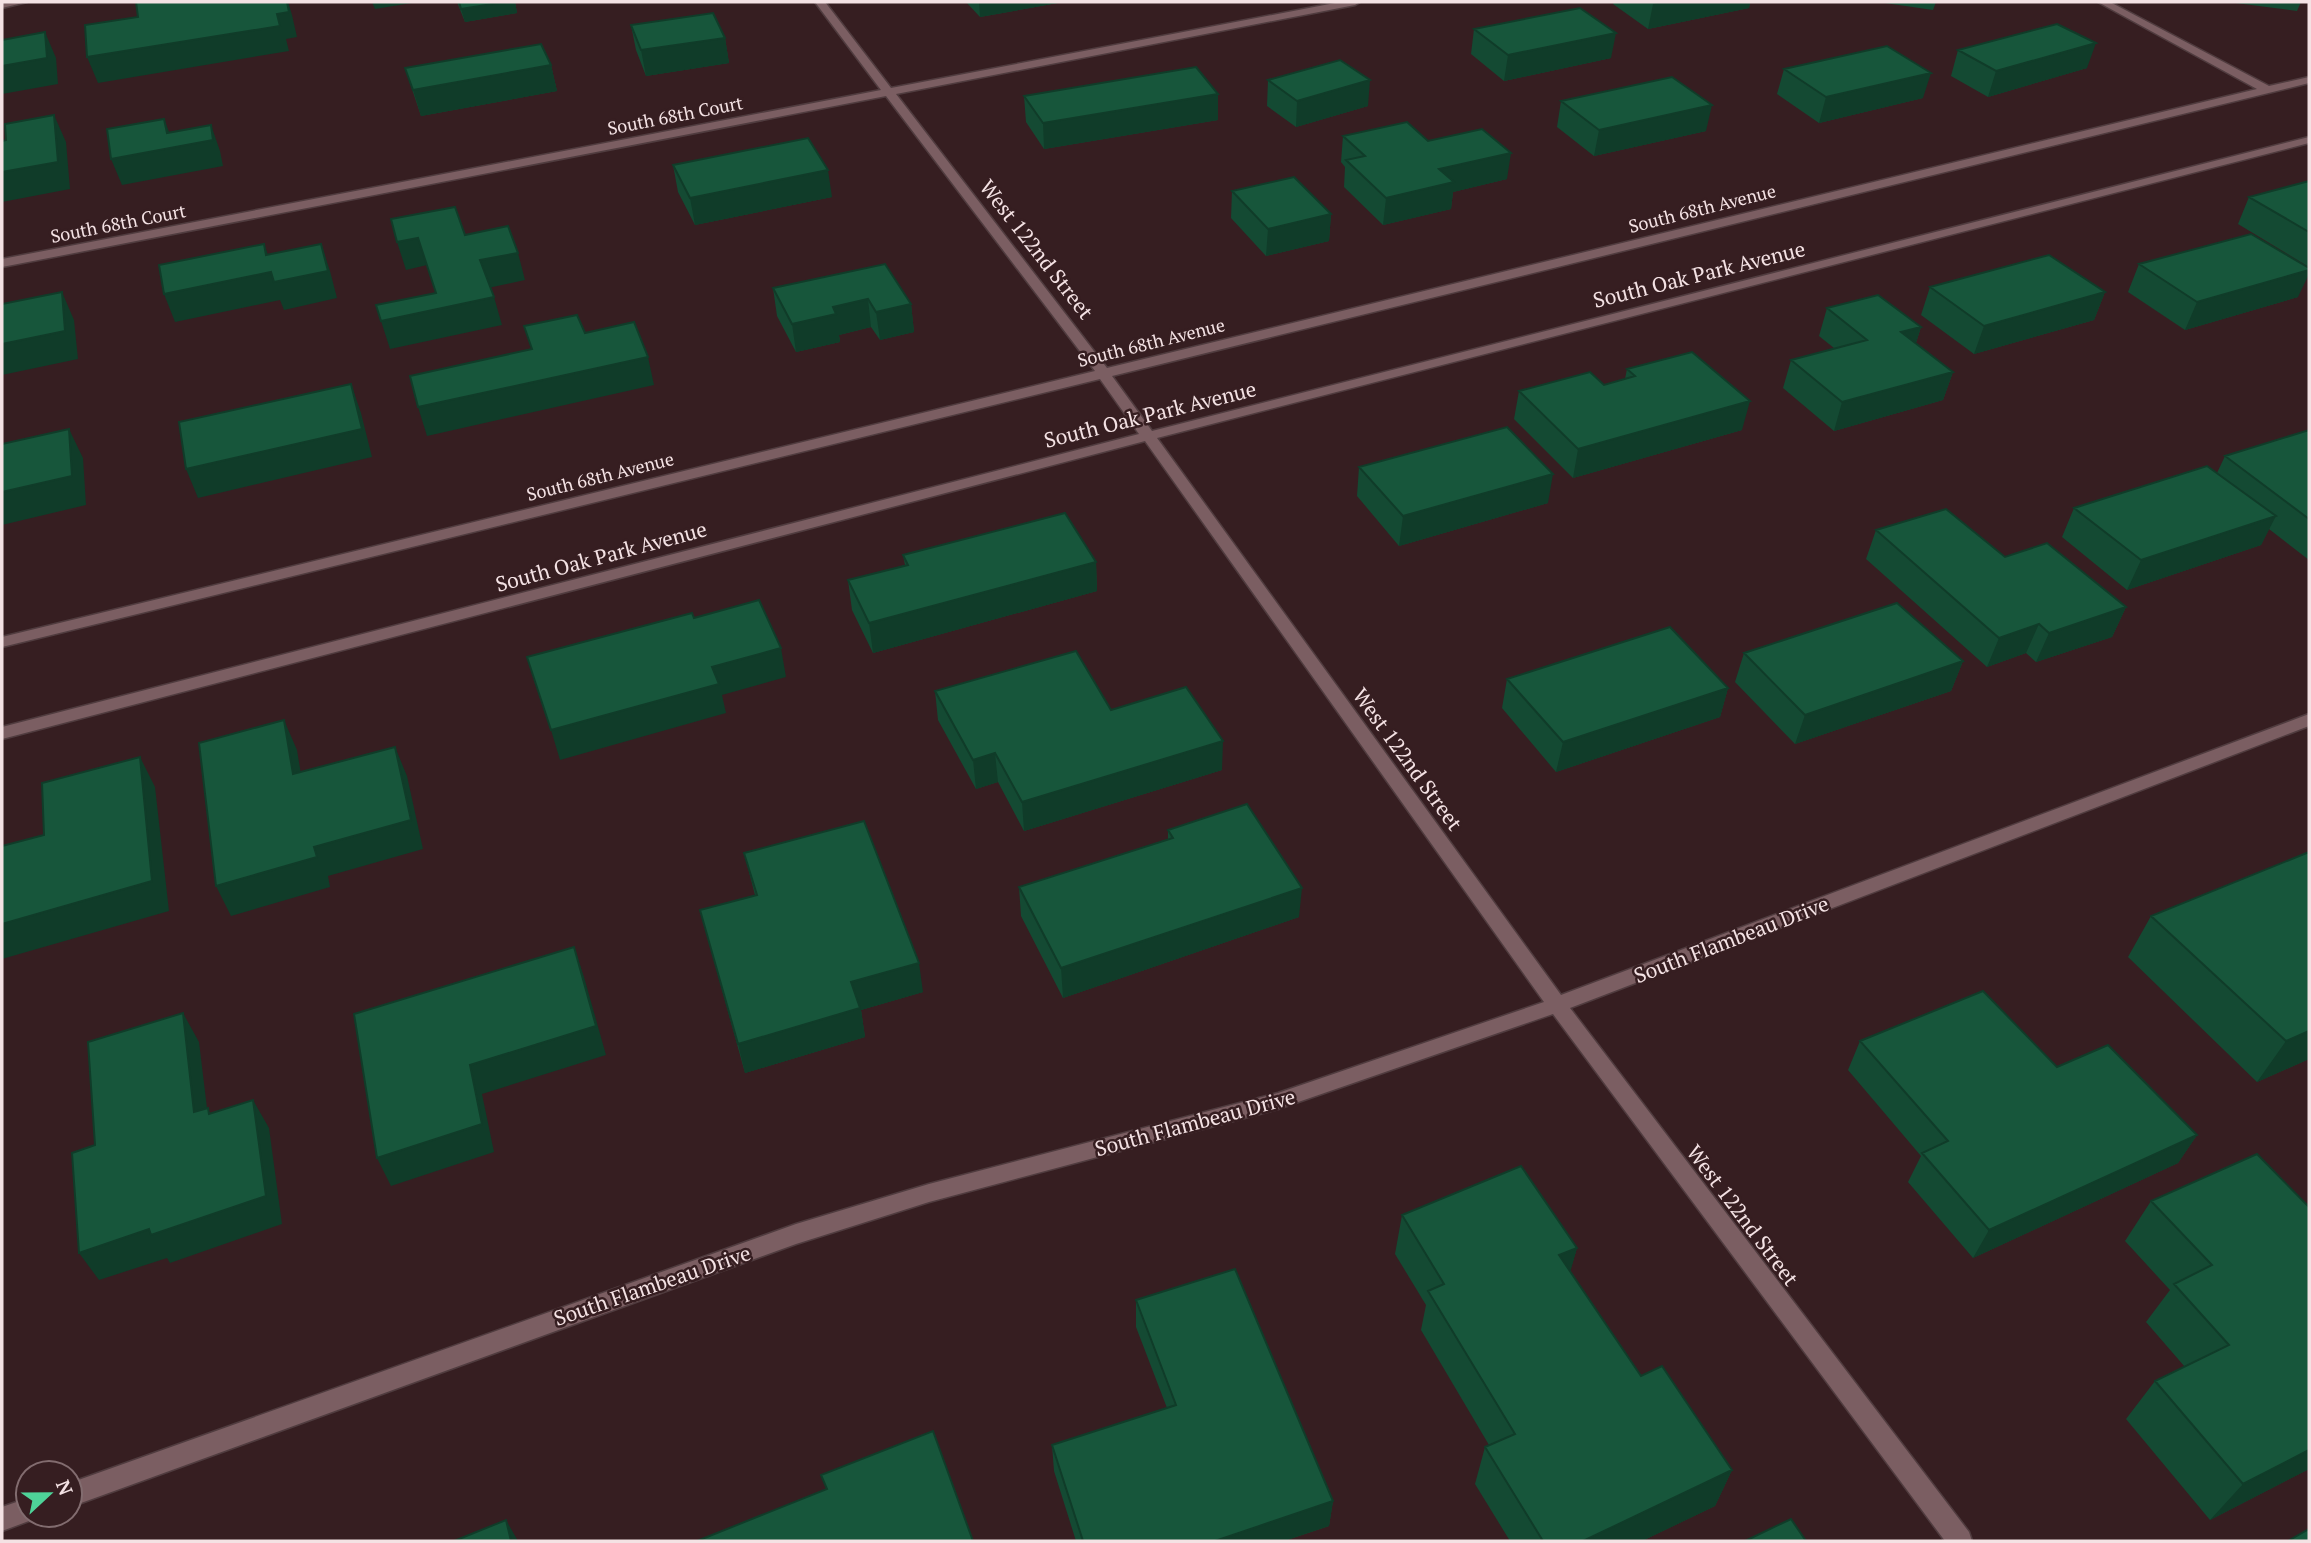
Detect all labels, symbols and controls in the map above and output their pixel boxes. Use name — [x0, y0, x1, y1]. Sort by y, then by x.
street label: South 68th Court — [605, 90, 745, 140]
street label: West 122nd Street — [974, 174, 1100, 325]
street label: South 68th Avenue — [1626, 178, 1778, 238]
street label: South 68th Court — [48, 198, 188, 248]
street label: South Oak Park Avenue — [1590, 234, 1808, 314]
street label: South 68th Avenue — [1075, 312, 1227, 372]
street label: South Oak Park Avenue — [1041, 374, 1259, 454]
street label: South 68th Avenue — [524, 446, 676, 506]
street label: South Oak Park Avenue — [492, 514, 710, 598]
street label: West 122nd Street — [1347, 682, 1469, 836]
street label: South Flambeau Drive — [1630, 889, 1832, 989]
street label: South Flambeau Drive — [1092, 1082, 1298, 1162]
street label: West 122nd Street — [1681, 1139, 1805, 1291]
street label: South Flambeau Drive — [550, 1238, 754, 1332]
north arrow — [14, 1459, 84, 1529]
text: N — [51, 1476, 80, 1499]

